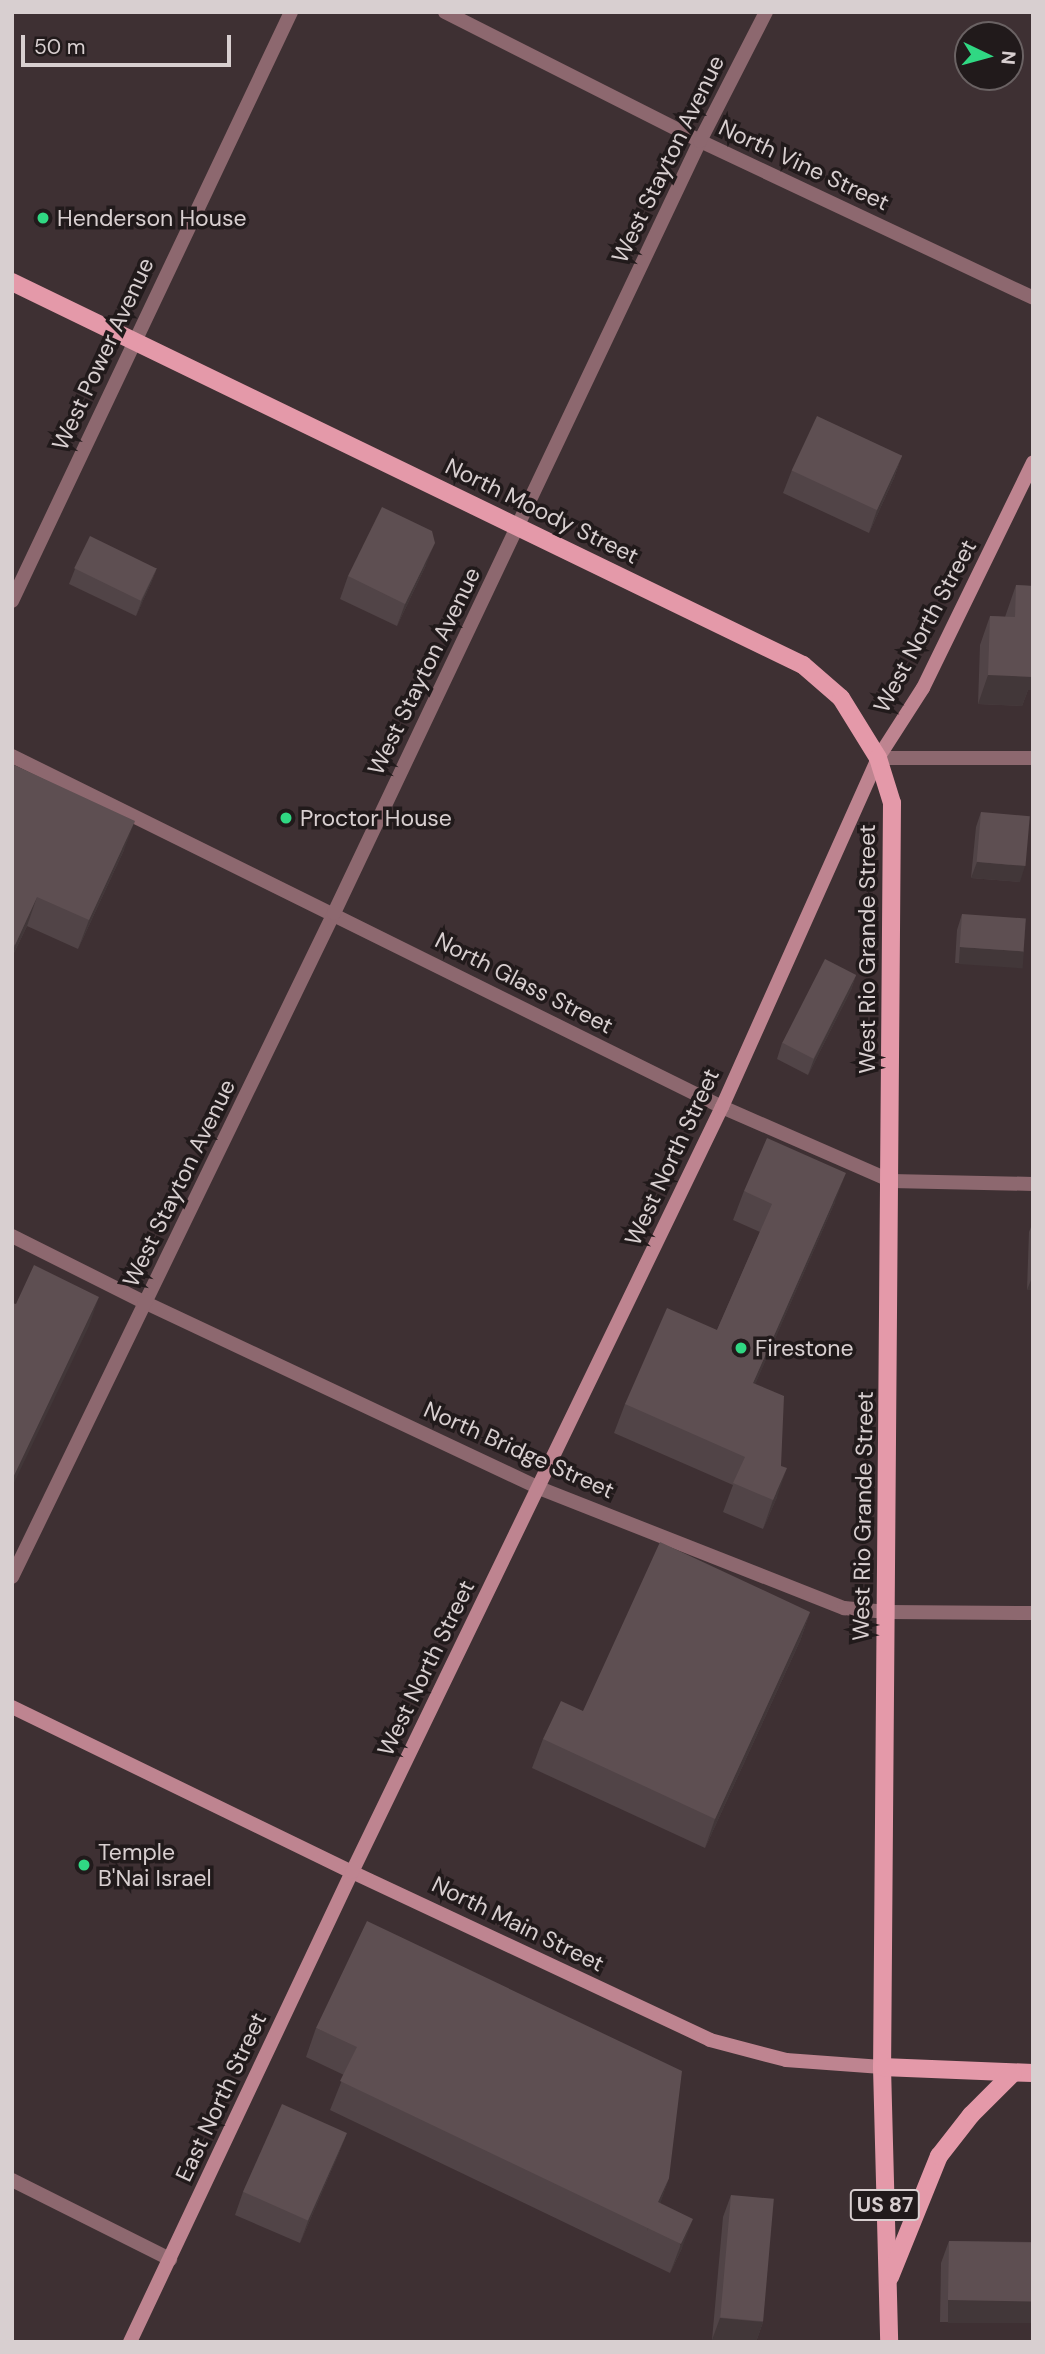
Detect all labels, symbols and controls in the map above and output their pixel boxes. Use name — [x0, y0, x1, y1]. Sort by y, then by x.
scale bar — [24, 21, 234, 65]
north arrow — [954, 21, 1024, 91]
text: 50 m — [34, 33, 85, 61]
text: N — [995, 50, 1021, 66]
street label: West Stayton Avenue — [606, 51, 730, 267]
street label: North Vine Street — [714, 113, 894, 217]
place label: Henderson House — [57, 204, 247, 232]
marker: Henderson House — [35, 210, 51, 226]
street label: West Power Avenue — [46, 253, 160, 455]
street label: North Moody Street — [441, 452, 643, 570]
street label: West North Street — [868, 535, 982, 717]
street label: West Stayton Avenue — [362, 563, 486, 779]
place label: Proctor House — [300, 804, 452, 832]
marker: Proctor House — [278, 810, 294, 826]
street label: West Rio Grande Street — [853, 824, 881, 1074]
street label: North Glass Street — [430, 926, 618, 1040]
street label: West North Street — [619, 1064, 725, 1250]
street label: West Stayton Avenue — [117, 1075, 241, 1291]
place label: Firestone — [755, 1334, 854, 1362]
marker: Firestone — [733, 1340, 749, 1356]
street label: West Rio Grande Street — [847, 1391, 879, 1641]
street label: North Bridge Street — [420, 1396, 618, 1504]
street label: West North Street — [372, 1576, 480, 1760]
place label: Temple B'Nai Israel — [98, 1838, 212, 1892]
marker: Temple B'Nai Israel — [76, 1857, 92, 1873]
street label: North Main Street — [427, 1870, 609, 1978]
street label: East North Street — [170, 2008, 272, 2186]
road number: US 87 — [848, 2188, 922, 2222]

